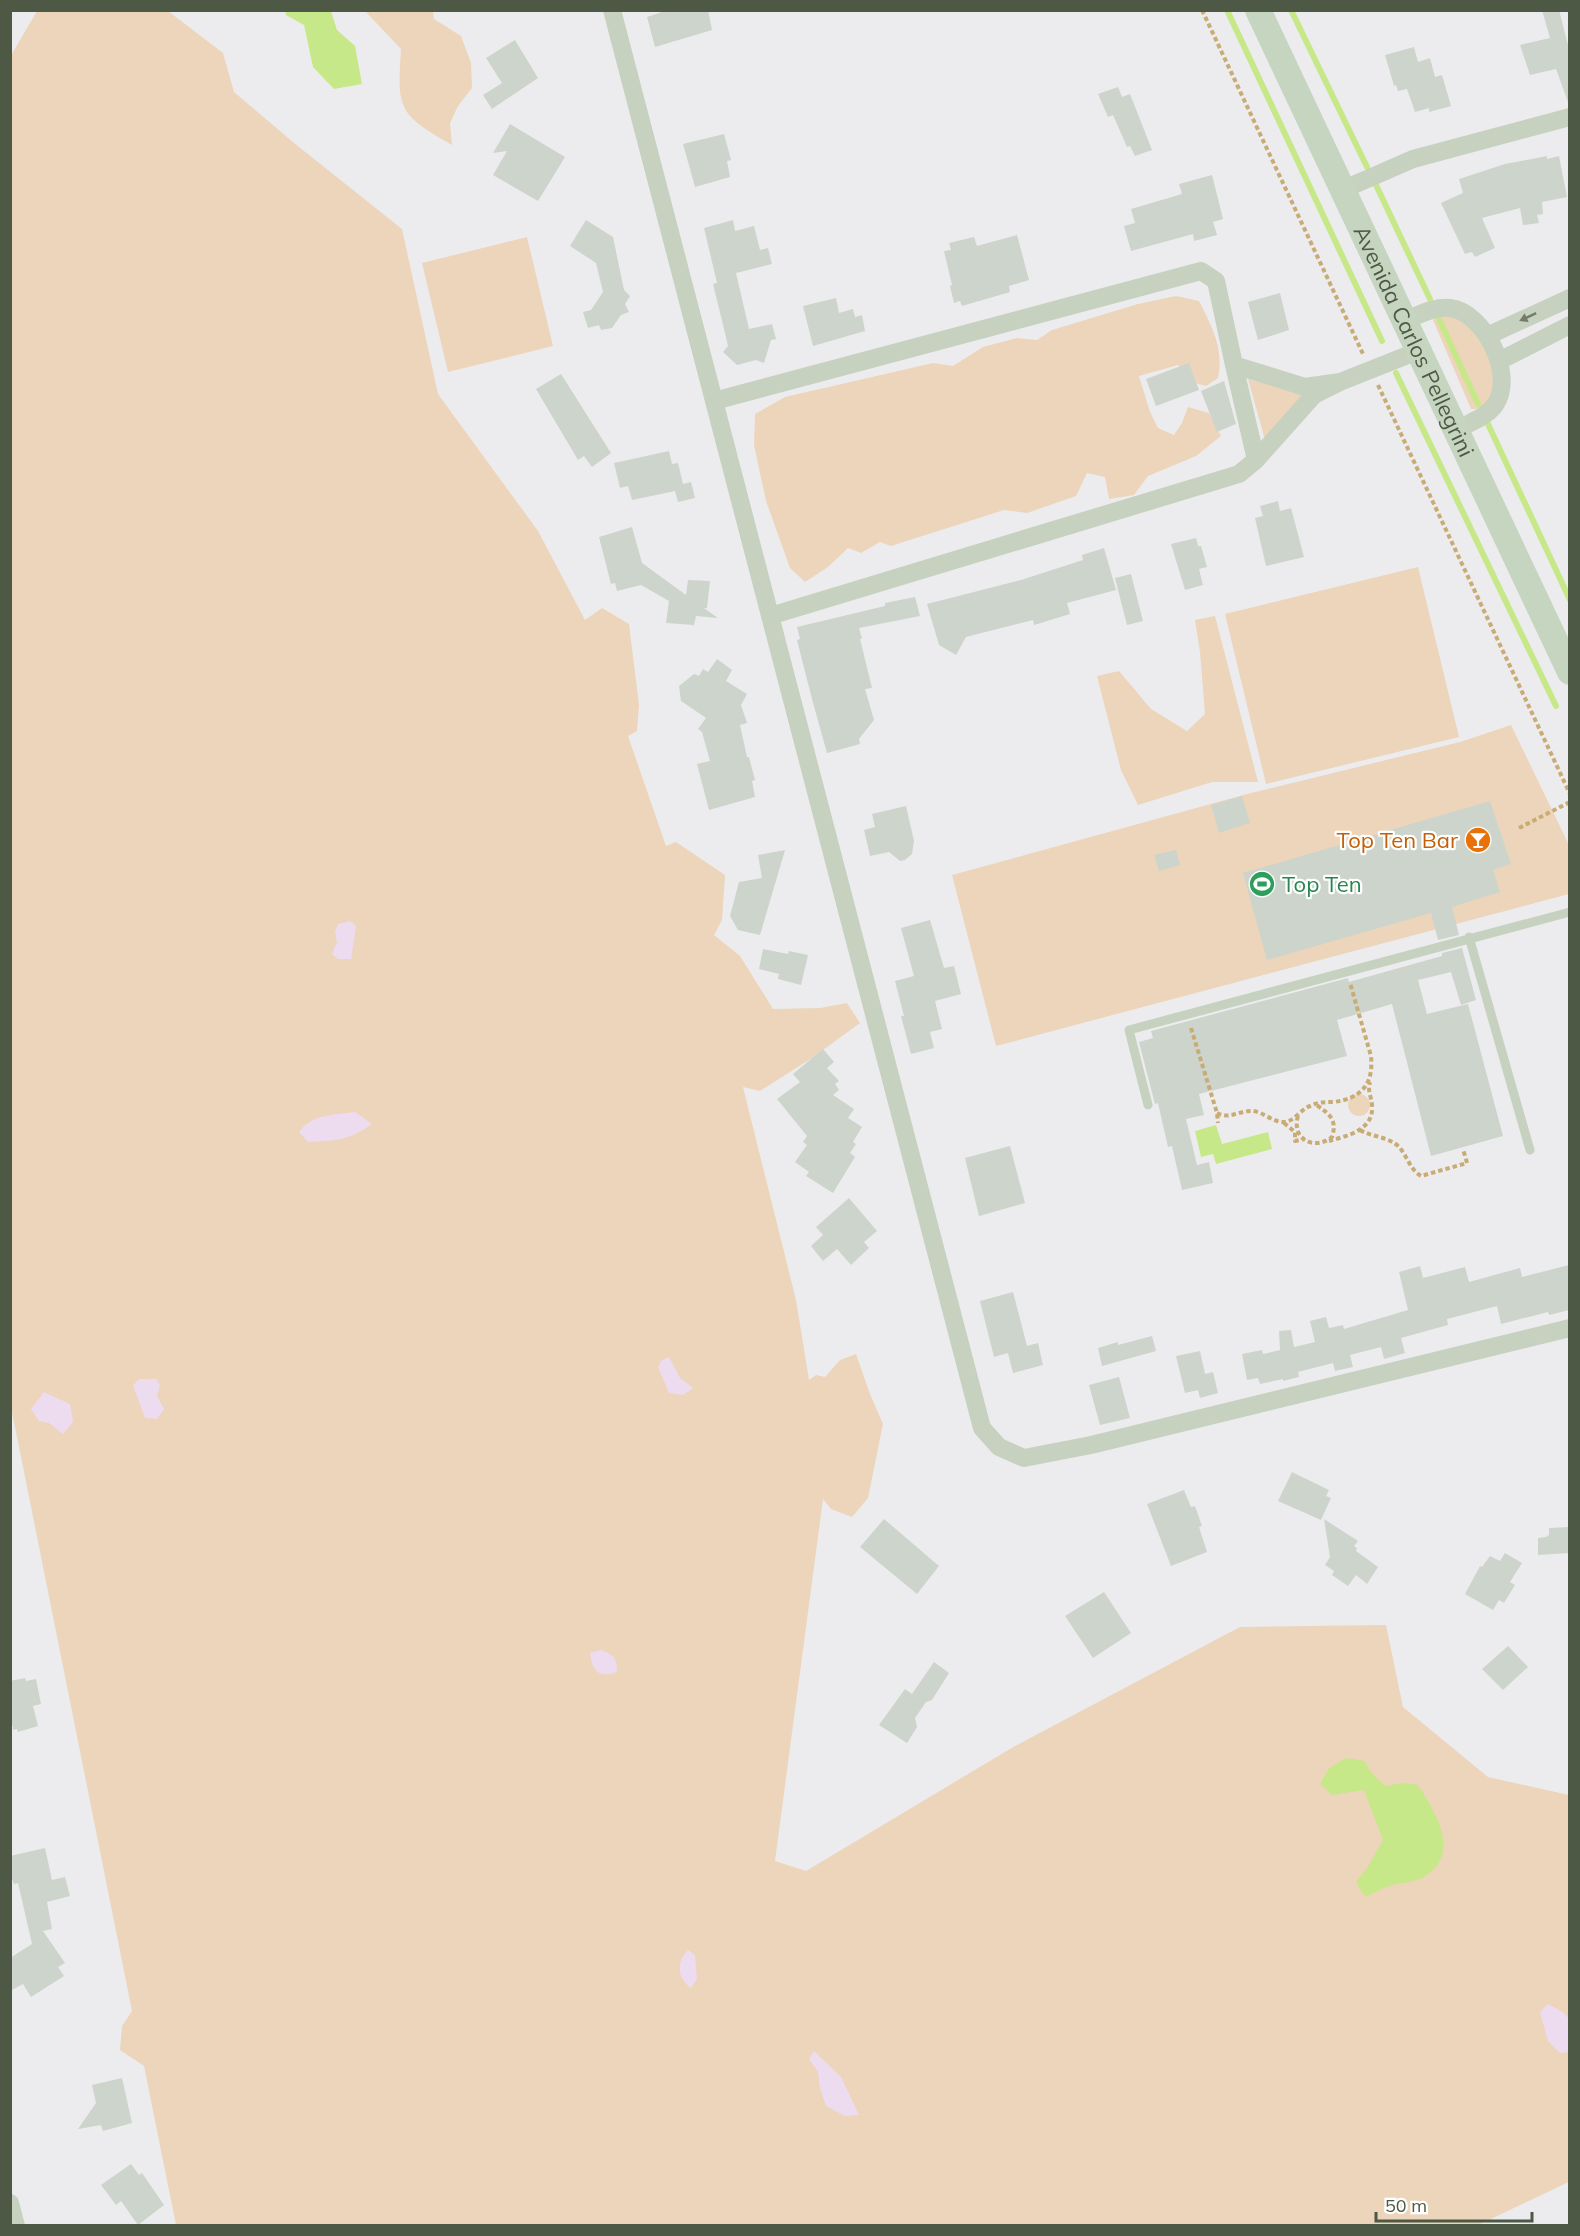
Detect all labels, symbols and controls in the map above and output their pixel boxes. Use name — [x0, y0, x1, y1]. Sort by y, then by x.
street label: Avenida Carlos Pellegrini — [1347, 221, 1481, 461]
one-way arrow — [1520, 312, 1537, 321]
bar icon: Top Ten Bar — [1463, 825, 1493, 855]
place label: Top Ten Bar — [1337, 826, 1458, 854]
sports icon: Top Ten — [1247, 869, 1277, 899]
place label: Top Ten — [1282, 870, 1362, 898]
scale bar — [1376, 2185, 1532, 2223]
text: 50 m — [1385, 2194, 1427, 2217]

